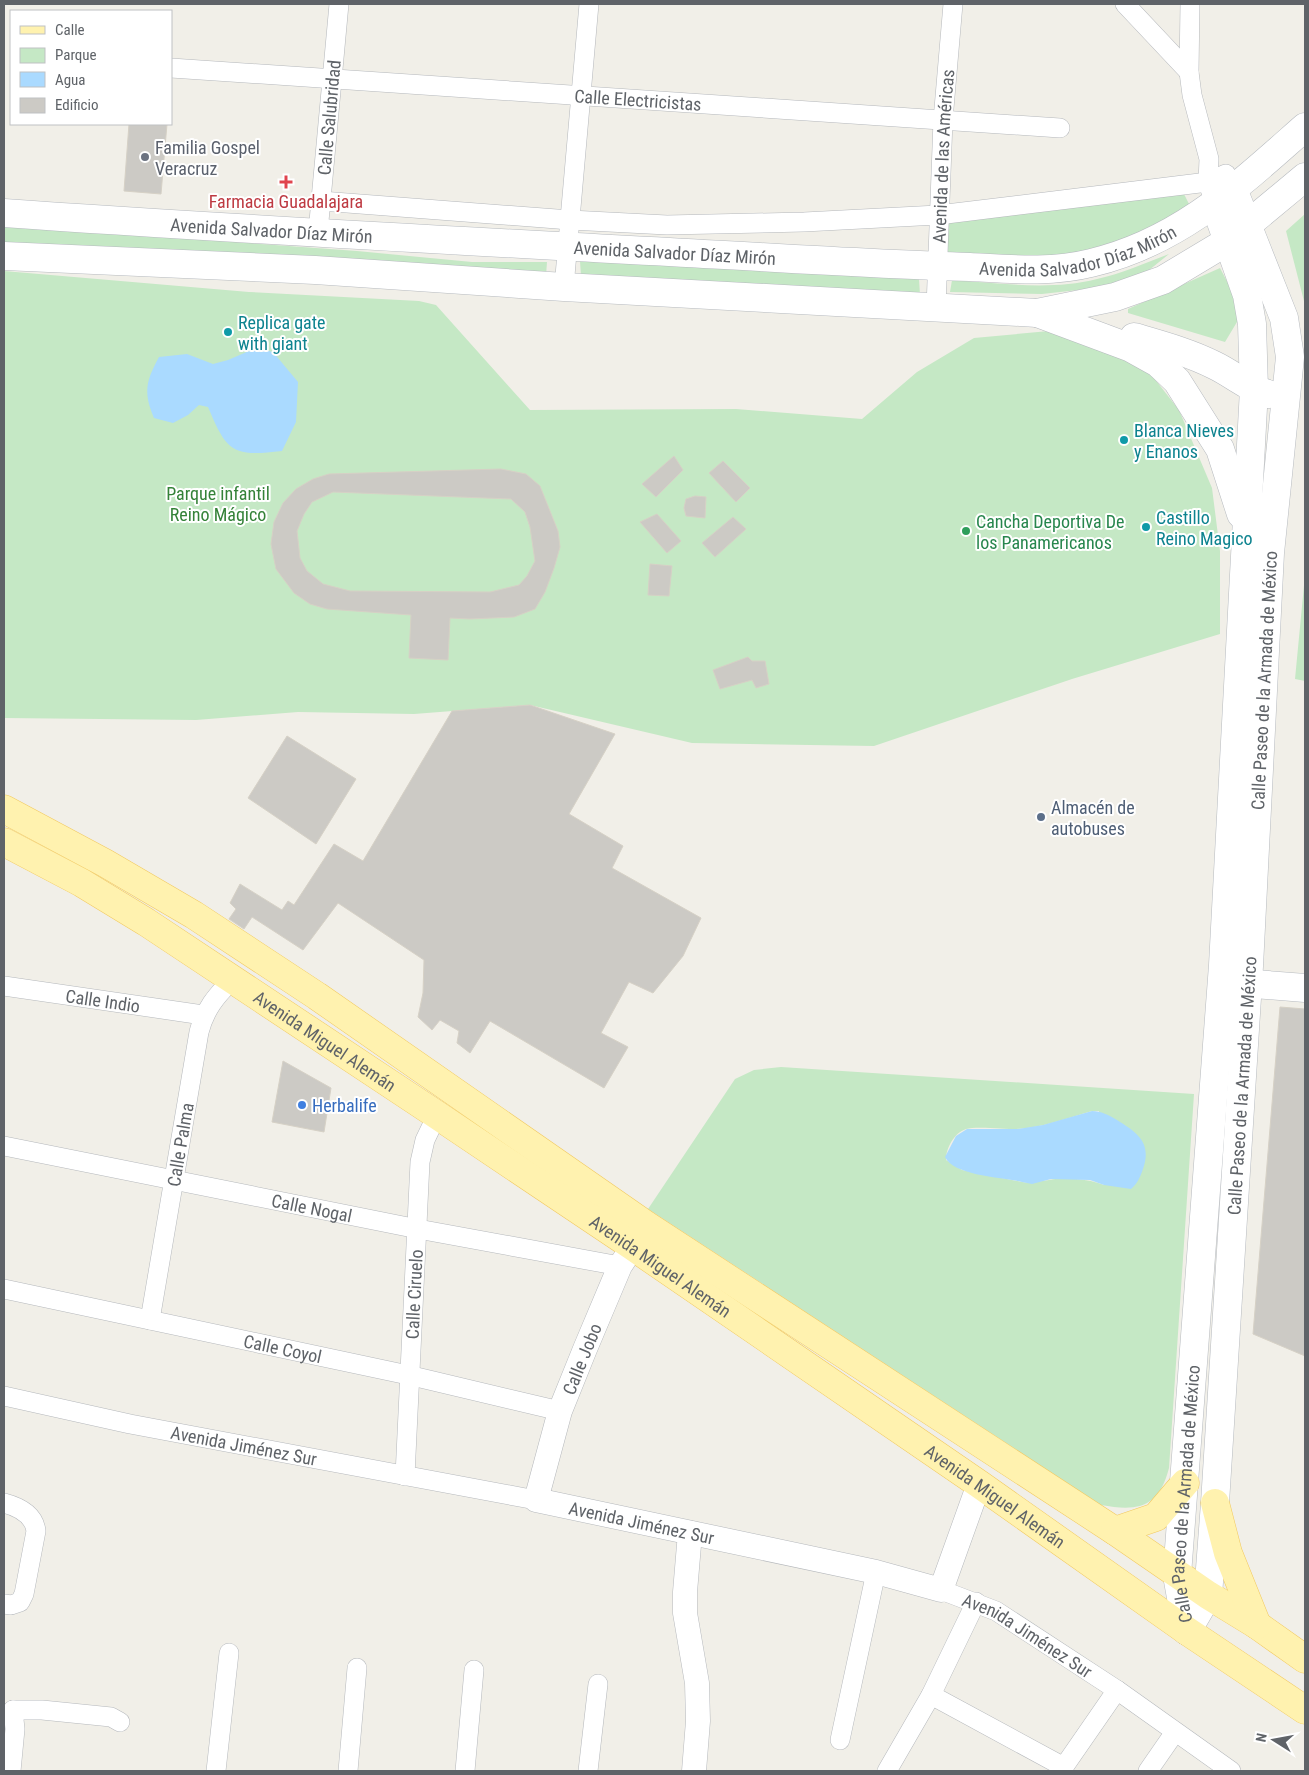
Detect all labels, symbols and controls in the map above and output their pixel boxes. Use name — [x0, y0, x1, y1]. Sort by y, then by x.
legend — [10, 10, 172, 125]
text: Calle — [55, 21, 85, 39]
text: Parque — [55, 46, 97, 64]
street label: Calle Salubridad — [313, 59, 344, 176]
street label: Avenida de las Américas — [928, 68, 958, 244]
text: Agua — [55, 71, 85, 89]
street label: Calle Electricistas — [574, 85, 702, 114]
text: Edificio — [55, 96, 98, 114]
place label: Familia Gospel Veracruz — [155, 137, 260, 179]
marker: Familia Gospel Veracruz — [139, 151, 151, 163]
marker: Farmacia Guadalajara — [280, 176, 292, 188]
place label: Farmacia Guadalajara — [209, 191, 363, 212]
street label: Avenida Salvador Díaz Mirón — [170, 214, 373, 246]
street label: Avenida Salvador Díaz Mirón — [979, 220, 1180, 280]
street label: Avenida Salvador Díaz Mirón — [573, 236, 777, 268]
place label: Replica gate with giant — [238, 312, 325, 354]
marker: Replica gate with giant — [222, 326, 234, 338]
place label: Blanca Nieves y Enanos — [1134, 420, 1234, 462]
marker: Blanca Nieves y Enanos — [1118, 434, 1130, 446]
park label: Parque infantil Reino Mágico — [166, 483, 270, 525]
place label: Castillo Reino Magico — [1156, 507, 1253, 549]
place label: Cancha Deportiva De los Panamericanos — [976, 511, 1124, 553]
marker: Castillo Reino Magico — [1140, 521, 1152, 533]
marker: Cancha Deportiva De los Panamericanos — [960, 525, 972, 537]
street label: Calle Paseo de la Armada de México — [1246, 550, 1281, 810]
place label: Almacén de autobuses — [1051, 797, 1135, 839]
marker: Almacén de autobuses — [1035, 811, 1047, 823]
street label: Calle Paseo de la Armada de México — [1223, 956, 1260, 1216]
street label: Calle Indio — [64, 985, 142, 1016]
street label: Avenida Miguel Alemán — [250, 986, 400, 1096]
place label: Herbalife — [312, 1095, 377, 1116]
marker: Herbalife — [296, 1099, 308, 1111]
street label: Calle Palma — [162, 1101, 197, 1188]
street label: Calle Nogal — [270, 1189, 354, 1226]
street label: Avenida Miguel Alemán — [586, 1210, 735, 1321]
street label: Calle Ciruelo — [401, 1249, 426, 1340]
street label: Calle Jobo — [558, 1320, 606, 1398]
street label: Calle Coyol — [242, 1330, 324, 1367]
street label: Calle Paseo de la Armada de México — [1166, 1364, 1203, 1625]
street label: Avenida Jiménez Sur — [169, 1421, 319, 1469]
street label: Avenida Miguel Alemán — [921, 1440, 1069, 1552]
street label: Avenida Jiménez Sur — [567, 1497, 717, 1548]
street label: Avenida Jiménez Sur — [960, 1589, 1097, 1682]
north arrow — [1249, 1715, 1299, 1765]
text: N — [1253, 1732, 1270, 1743]

